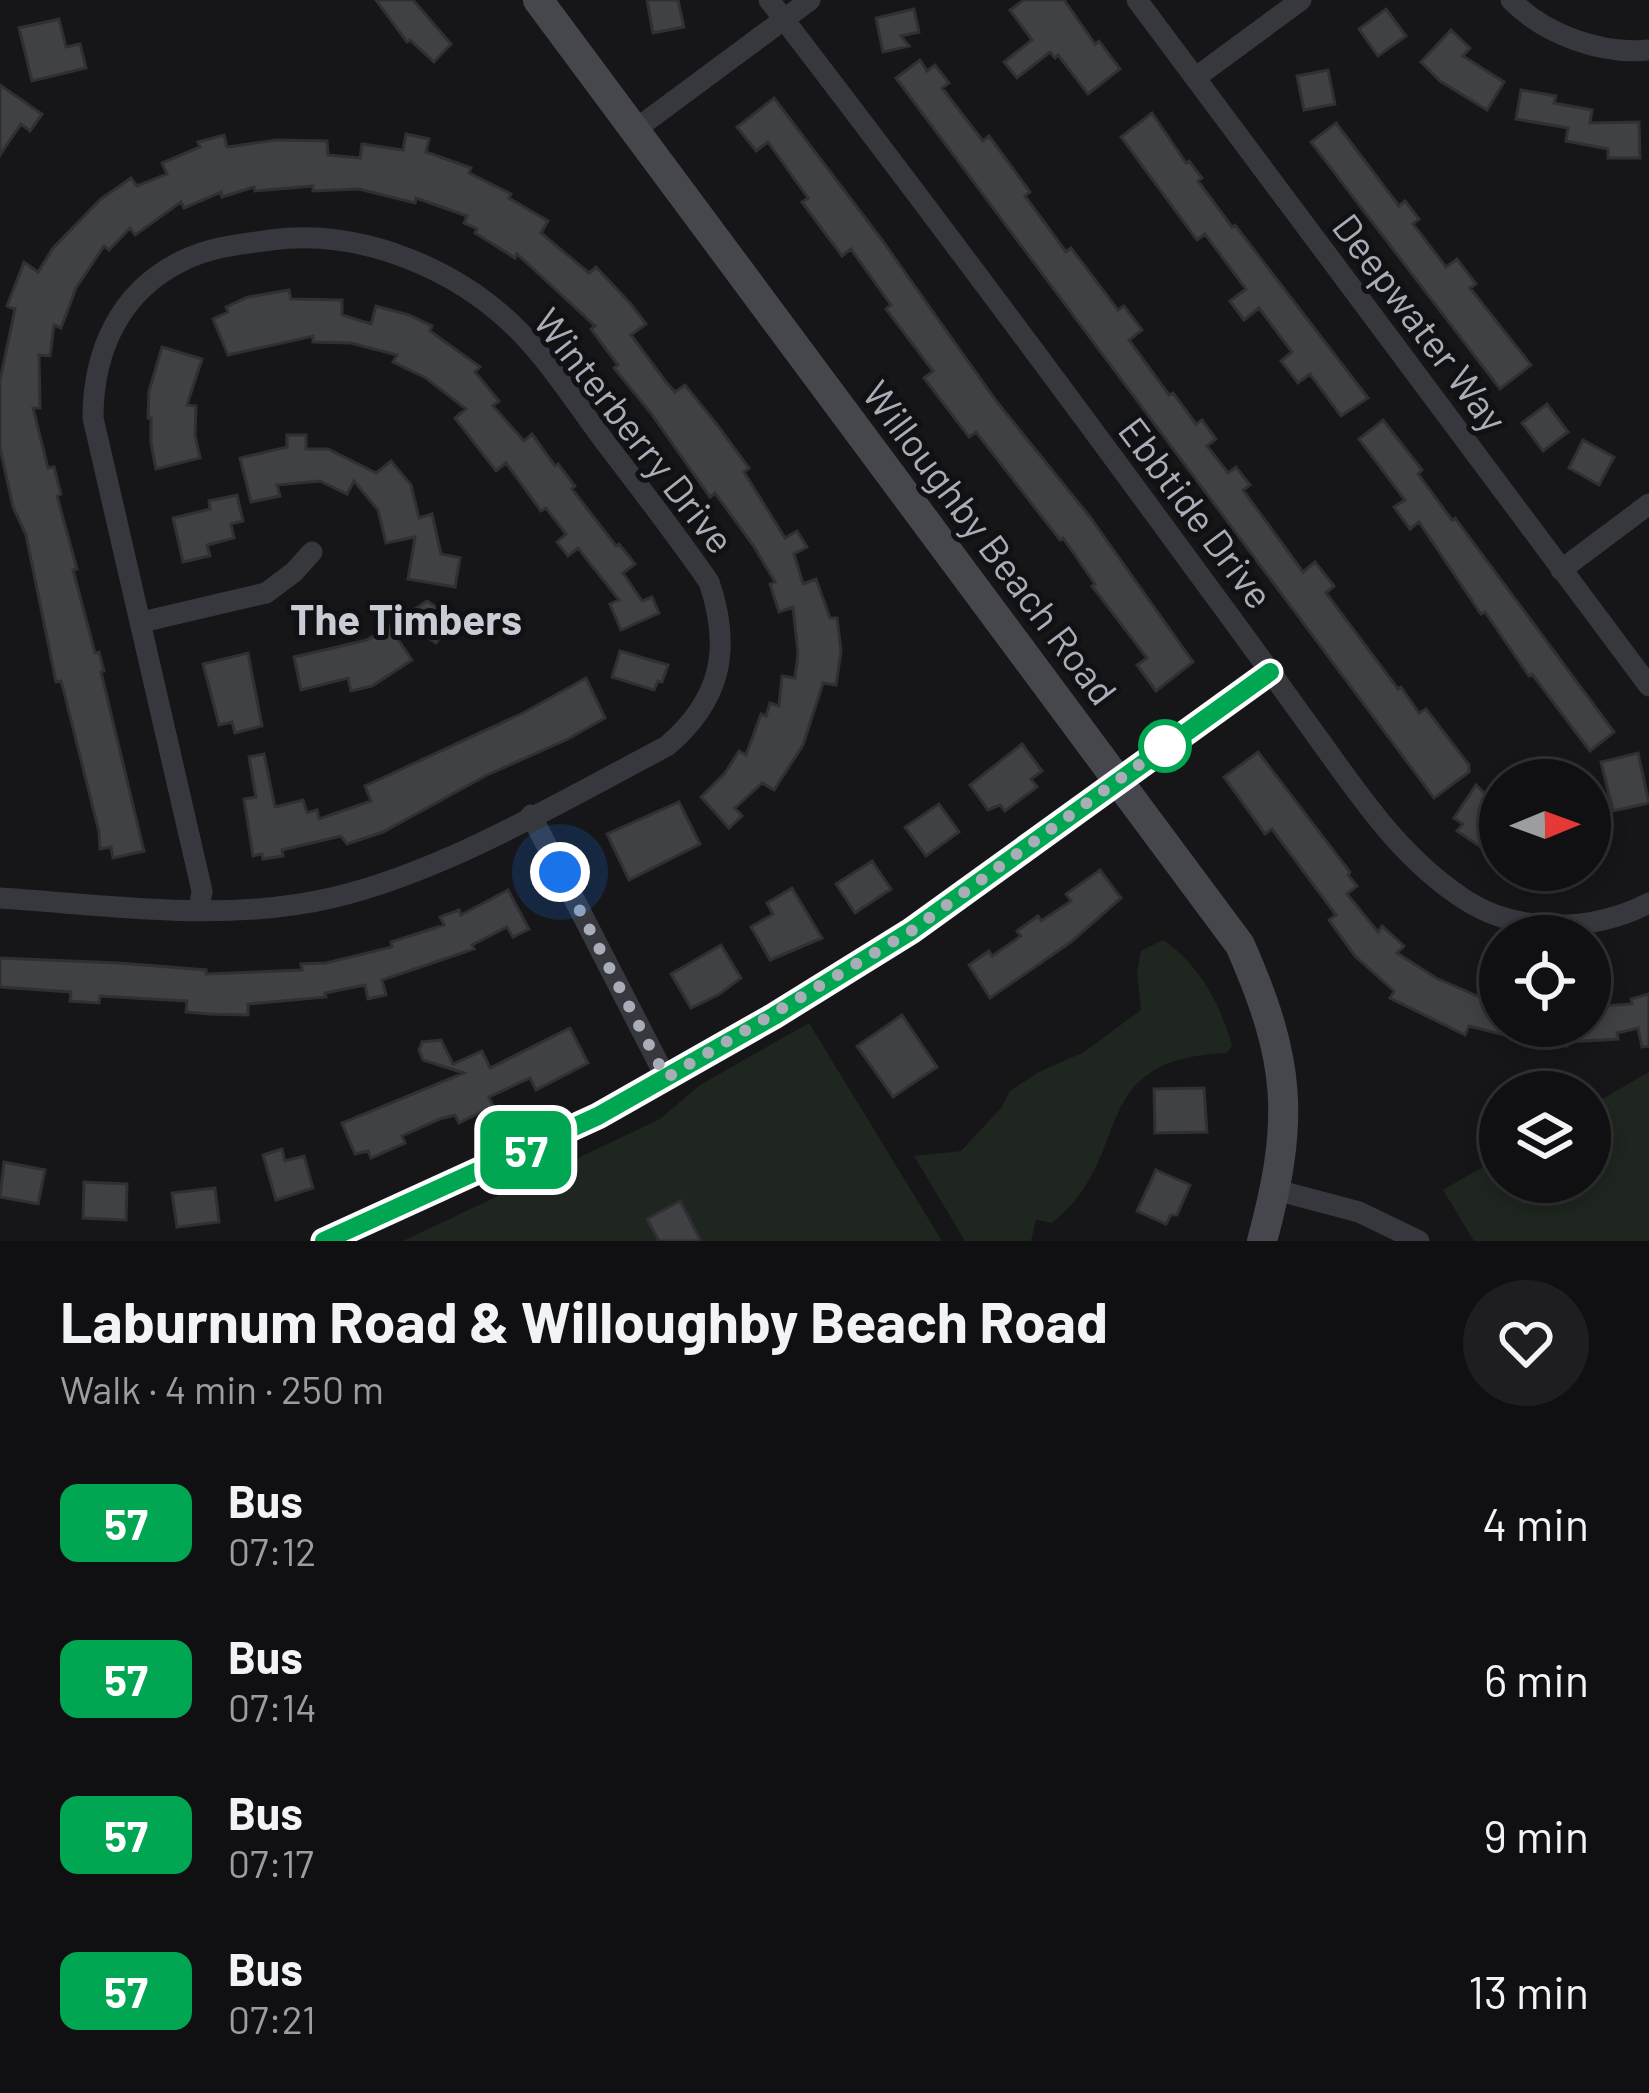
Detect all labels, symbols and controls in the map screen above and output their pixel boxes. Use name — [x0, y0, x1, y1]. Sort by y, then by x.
street label: Deepwater Way — [1324, 204, 1518, 440]
street label: Winterberry Drive — [525, 298, 745, 562]
street label: Willoughby Beach Road — [854, 371, 1128, 713]
street label: Ebbtide Drive — [1110, 407, 1284, 617]
district label: The Timbers — [290, 593, 522, 643]
unlabelled marker — [1140, 721, 1190, 771]
north arrow — [1479, 759, 1611, 891]
map controls — [1479, 759, 1611, 1203]
your location — [530, 842, 590, 902]
button: locate — [1479, 915, 1611, 1047]
button: layers — [1479, 1071, 1611, 1203]
line badge: 57 — [472, 1111, 580, 1189]
text: 57 — [504, 1125, 548, 1175]
button: heart — [1463, 1280, 1589, 1406]
text: Laburnum Road & Willoughby Beach Road — [60, 1286, 1108, 1354]
text: Walk · 4 min · 250 m — [60, 1365, 384, 1412]
text: Bus — [228, 1473, 303, 1527]
text: 4 min — [1482, 1496, 1589, 1550]
text: 57 — [104, 1498, 148, 1548]
text: 07:12 — [228, 1527, 316, 1574]
text: Bus — [228, 1629, 303, 1683]
text: 6 min — [1484, 1652, 1589, 1706]
text: 57 — [104, 1654, 148, 1704]
text: 07:14 — [228, 1683, 317, 1730]
text: Bus — [228, 1785, 303, 1839]
text: 9 min — [1484, 1808, 1589, 1862]
text: 57 — [104, 1810, 148, 1860]
text: 07:17 — [228, 1839, 314, 1886]
text: Bus — [228, 1941, 303, 1995]
text: 13 min — [1468, 1964, 1589, 2018]
text: 57 — [104, 1966, 148, 2016]
text: 07:21 — [228, 1995, 316, 2042]

